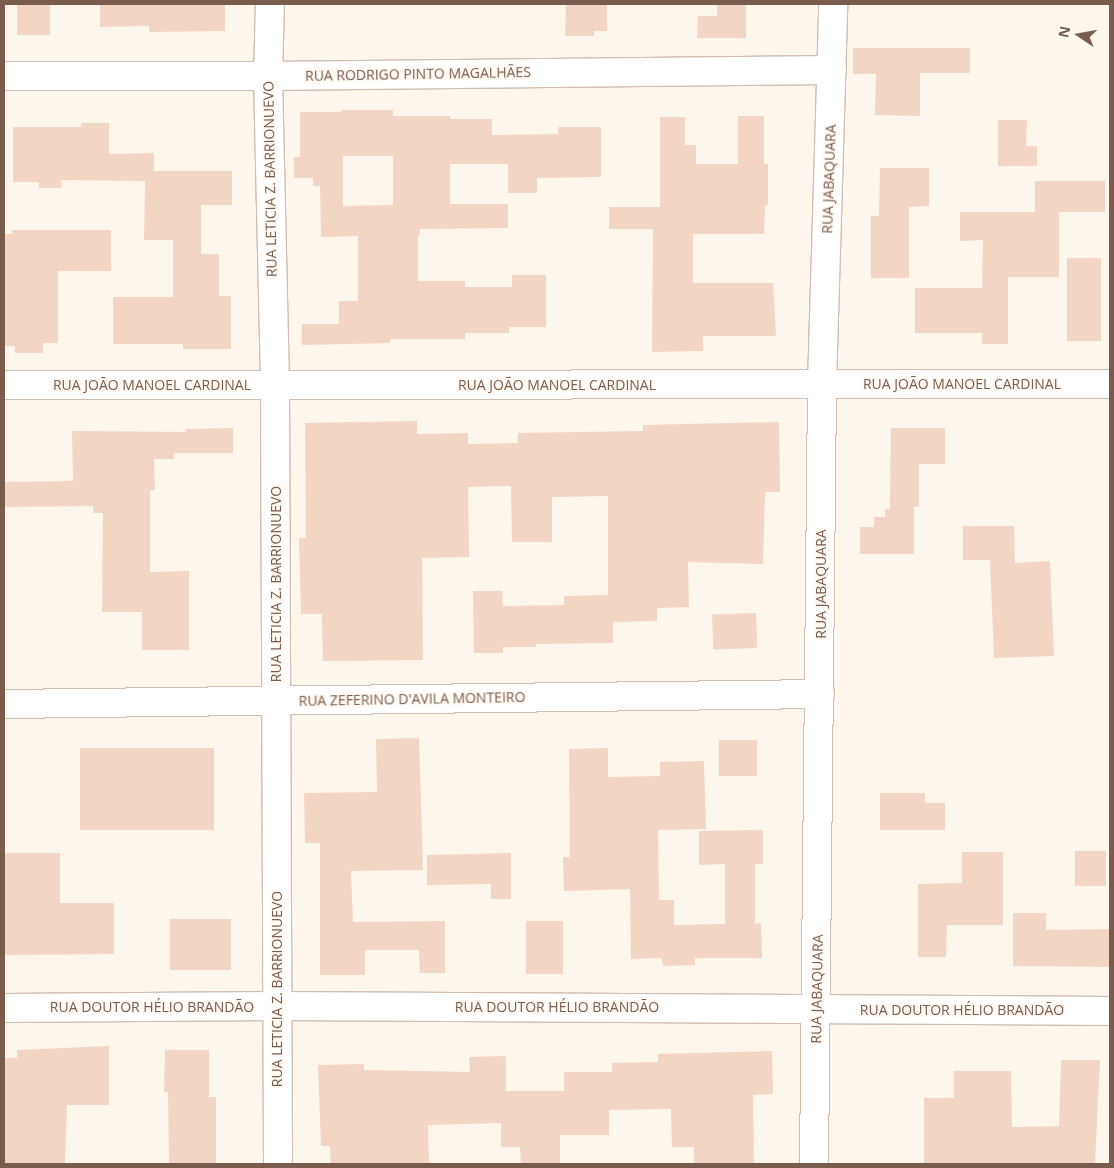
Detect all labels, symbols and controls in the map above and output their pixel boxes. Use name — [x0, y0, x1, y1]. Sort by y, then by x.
north arrow — [1054, 10, 1104, 60]
text: N — [1053, 24, 1074, 39]
street label: RUA RODRIGO PINTO MAGALHÃES — [305, 64, 531, 84]
street label: RUA LETICIA Z. BARRIONUEVO — [260, 81, 280, 277]
street label: RUA JABAQUARA — [819, 124, 839, 234]
street label: RUA JOÃO MANOEL CARDINAL — [863, 376, 1061, 392]
street label: RUA JOÃO MANOEL CARDINAL — [53, 377, 251, 393]
street label: RUA JOÃO MANOEL CARDINAL — [458, 377, 656, 393]
street label: RUA LETICIA Z. BARRIONUEVO — [268, 486, 284, 682]
street label: RUA JABAQUARA — [813, 529, 829, 639]
street label: RUA ZEFERINO D'AVILA MONTEIRO — [298, 689, 526, 709]
street label: RUA LETICIA Z. BARRIONUEVO — [269, 891, 285, 1087]
street label: RUA JABAQUARA — [808, 934, 826, 1044]
street label: RUA DOUTOR HÉLIO BRANDÃO — [50, 999, 254, 1015]
street label: RUA DOUTOR HÉLIO BRANDÃO — [455, 999, 659, 1015]
street label: RUA DOUTOR HÉLIO BRANDÃO — [860, 1002, 1064, 1018]

